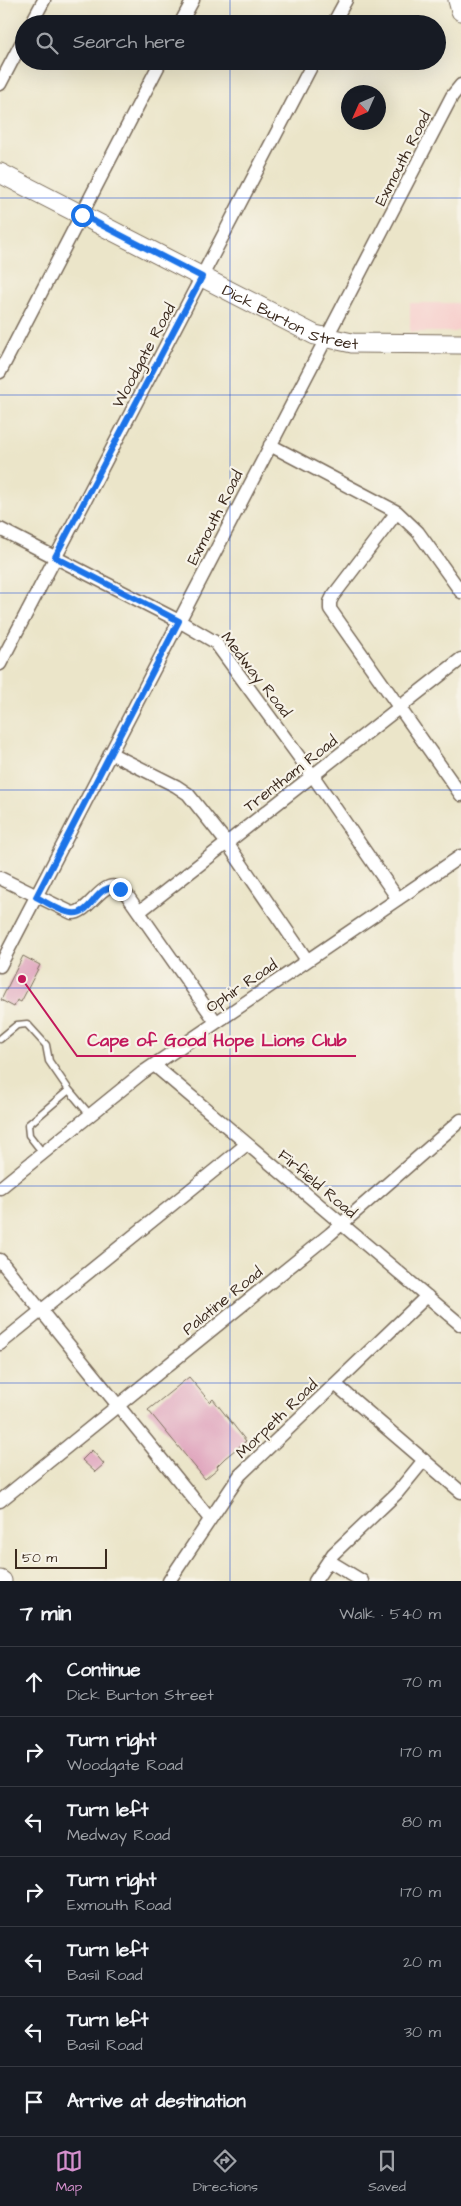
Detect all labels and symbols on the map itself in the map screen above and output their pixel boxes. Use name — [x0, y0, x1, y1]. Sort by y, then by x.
north arrow — [341, 85, 386, 130]
street label: Exmouth Road — [369, 107, 436, 210]
route start — [71, 204, 94, 227]
street label: Dick Burton Street — [218, 279, 359, 355]
street label: Woodgate Road — [107, 299, 182, 412]
street label: Exmouth Road — [181, 466, 248, 569]
street label: Medway Road — [215, 627, 297, 723]
street label: Trentham Road — [239, 730, 342, 817]
route end — [109, 878, 132, 901]
street label: Ophir Road — [201, 954, 282, 1018]
callout: Cape of Good Hope Lions Club — [77, 1023, 356, 1056]
text: Cape of Good Hope Lions Club — [87, 1028, 348, 1053]
street label: Firfield Road — [273, 1144, 361, 1223]
street label: Palatine Road — [178, 1261, 268, 1340]
street label: Morpeth Road — [231, 1374, 323, 1464]
scale bar — [15, 1546, 108, 1569]

